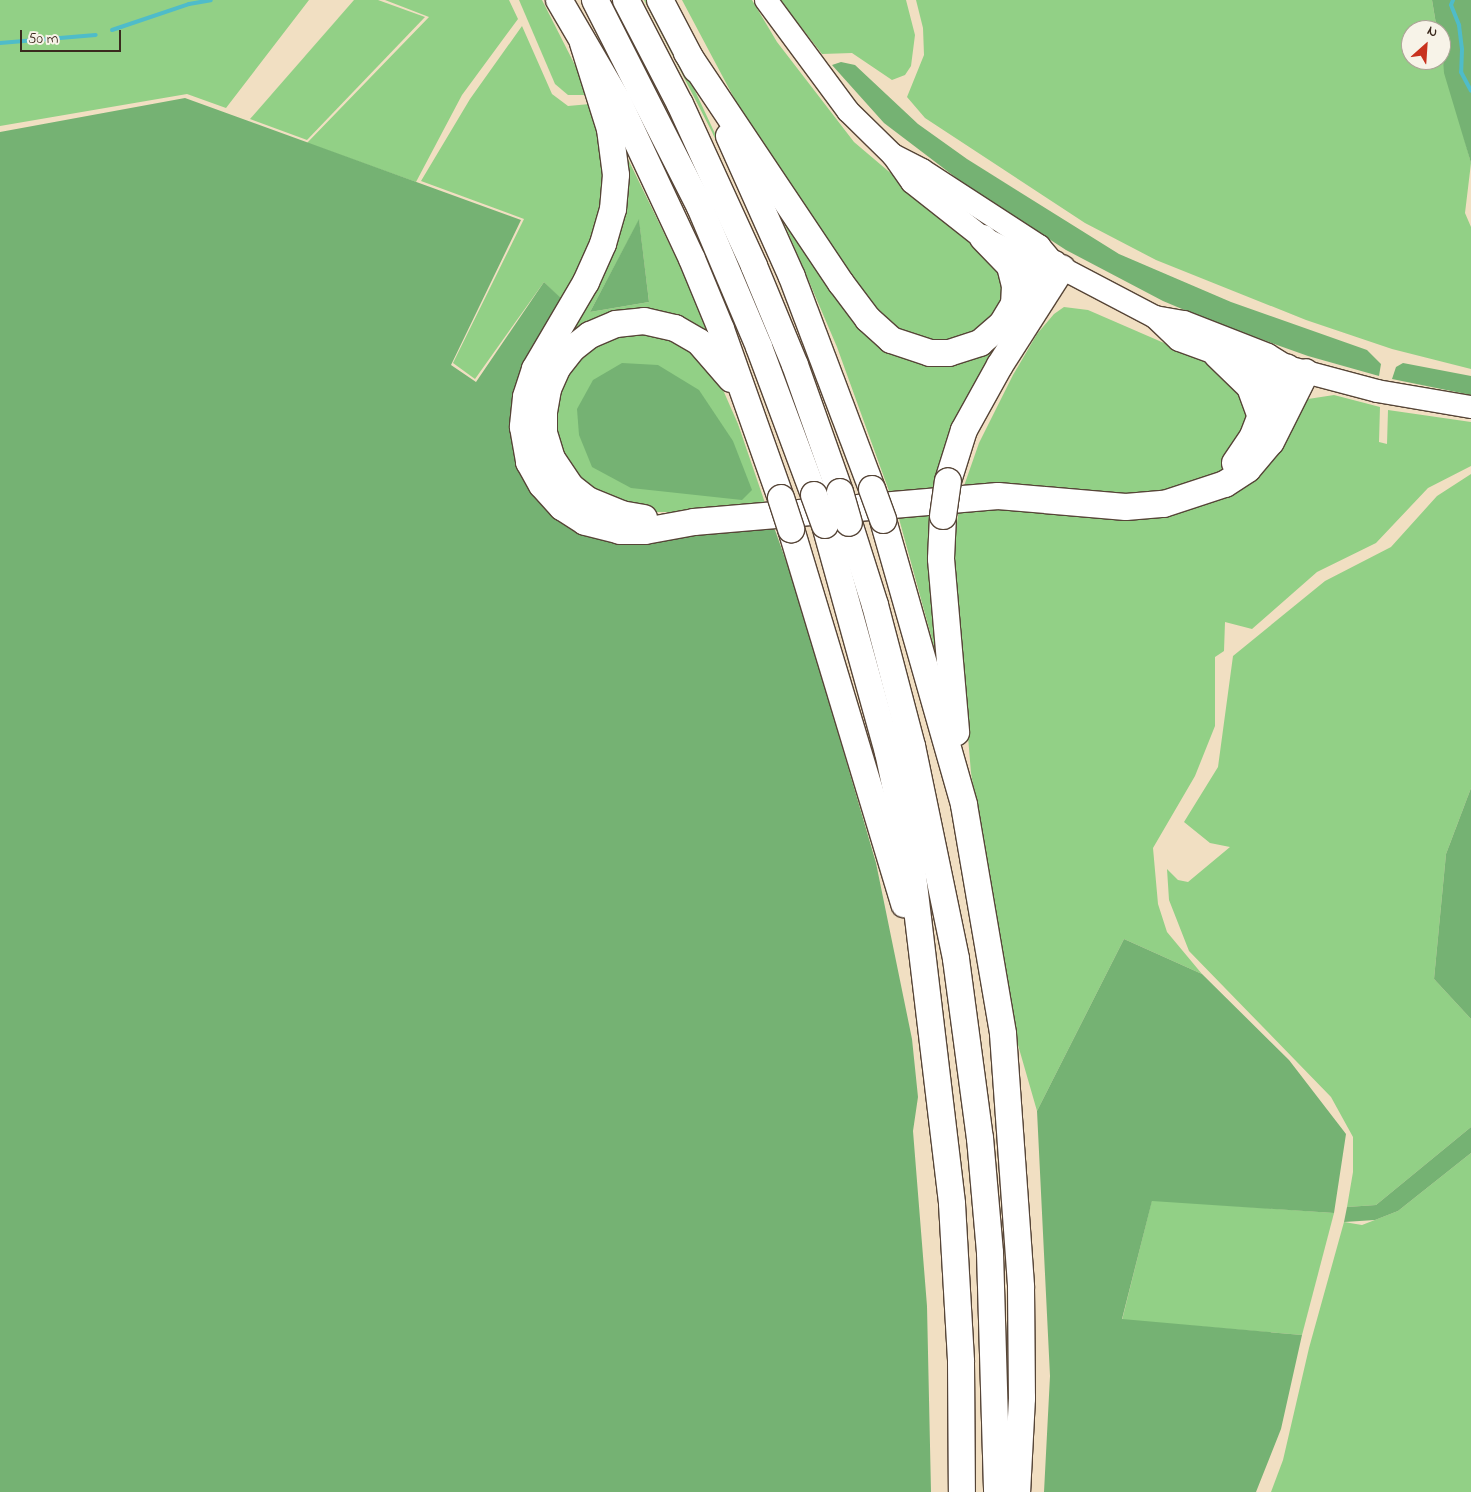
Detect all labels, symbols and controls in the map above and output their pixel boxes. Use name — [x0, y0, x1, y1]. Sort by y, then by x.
scale bar — [22, 20, 124, 52]
north arrow — [1401, 20, 1451, 70]
text: N — [1423, 20, 1441, 43]
text: 50 m — [28, 28, 58, 50]

